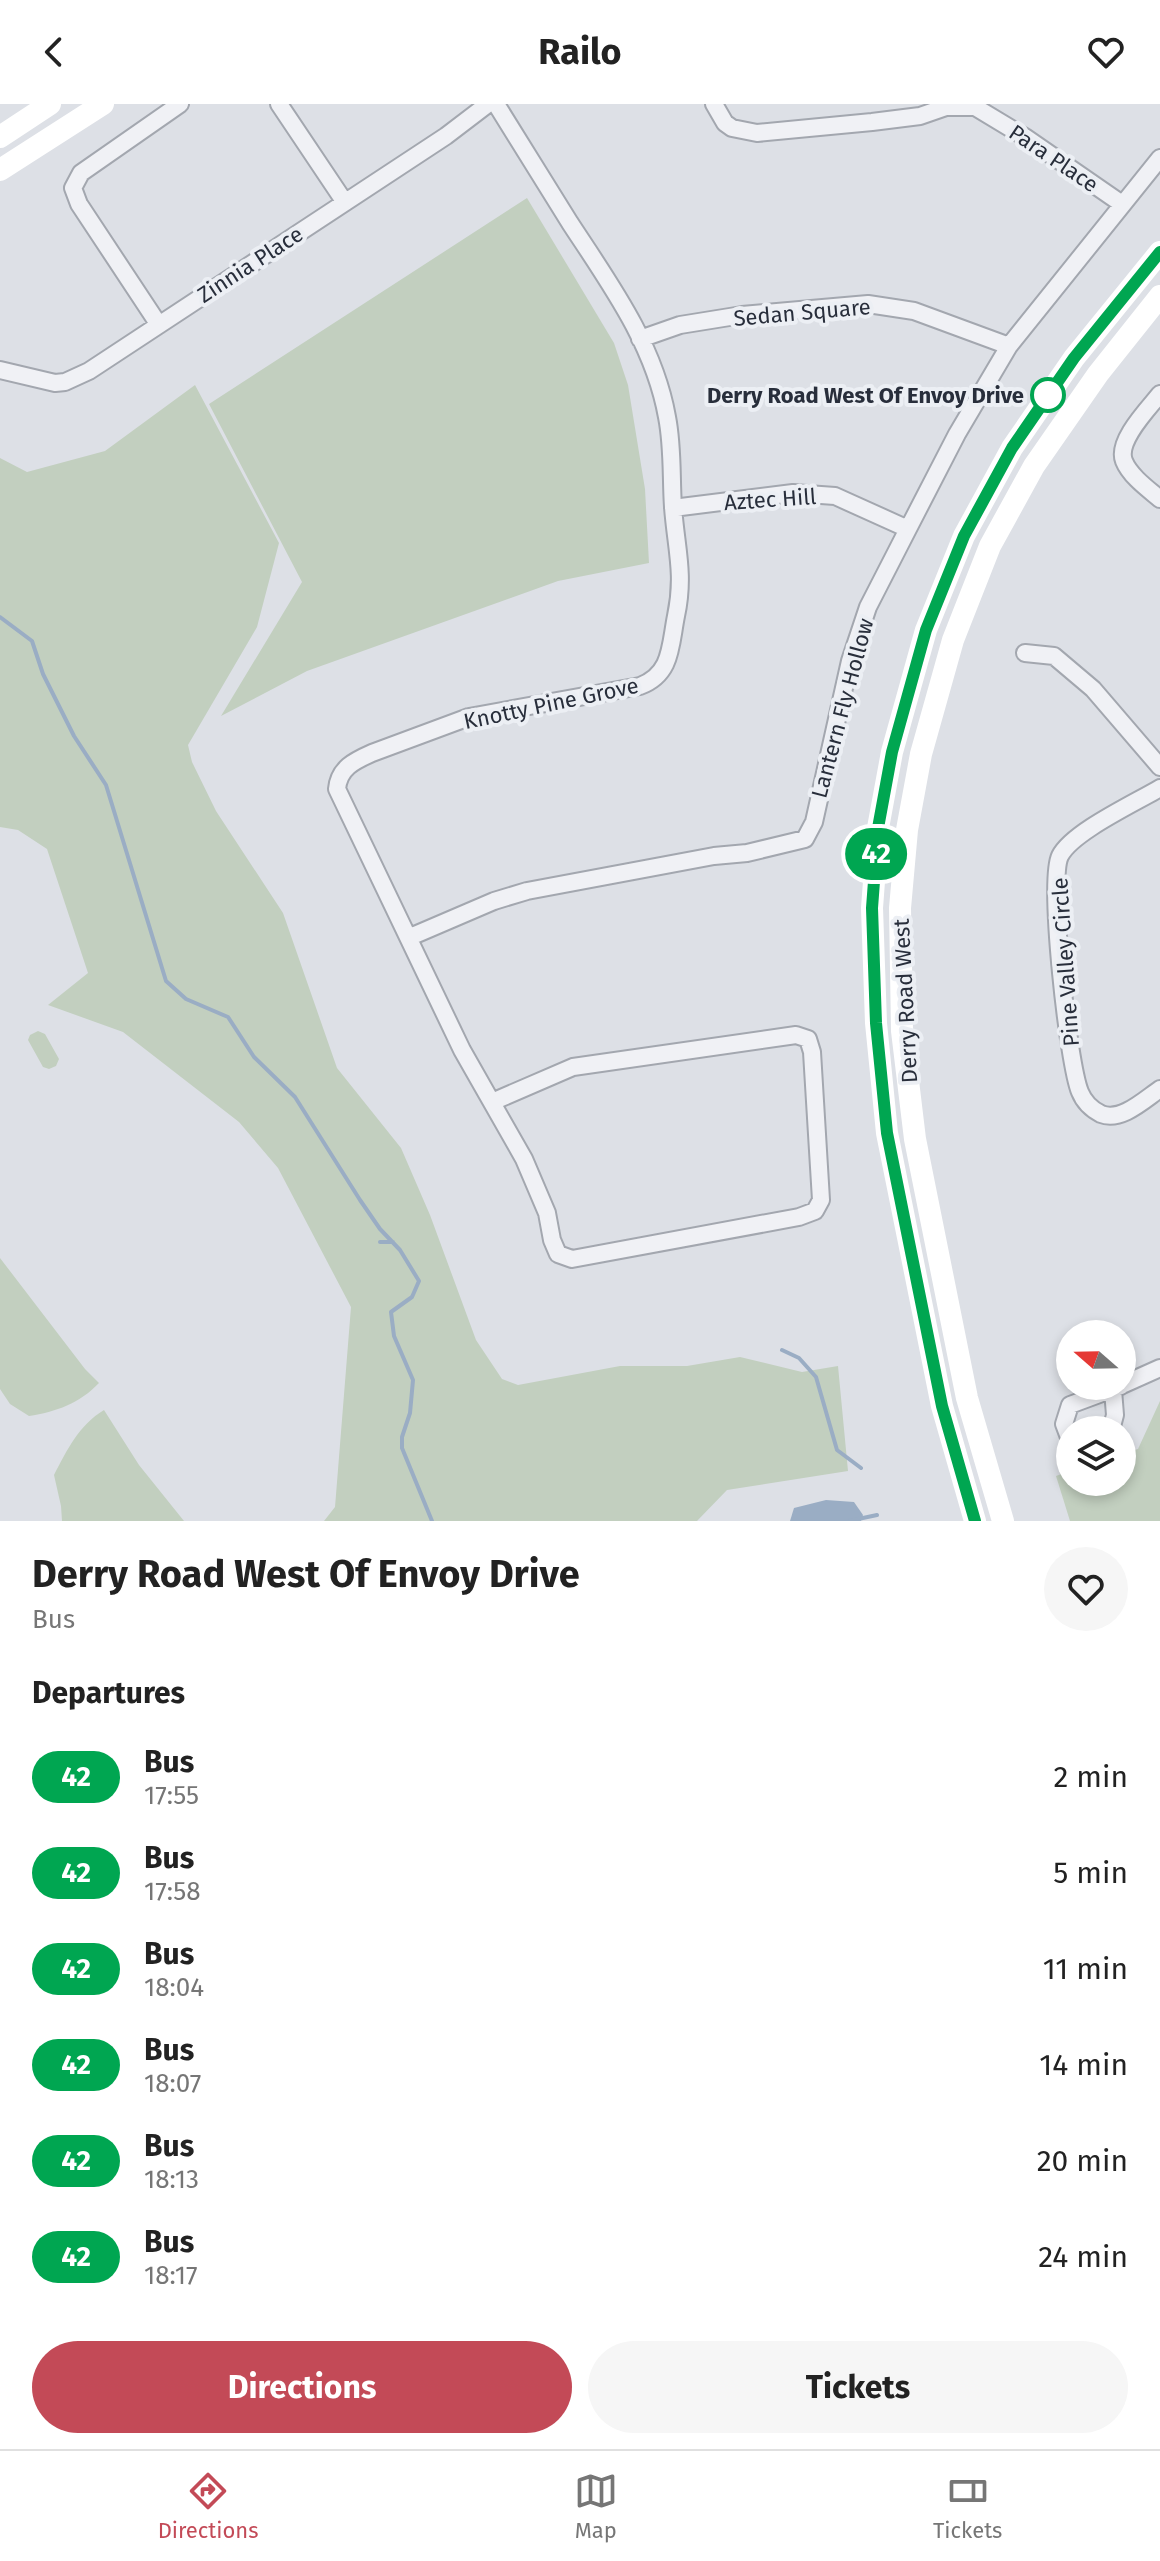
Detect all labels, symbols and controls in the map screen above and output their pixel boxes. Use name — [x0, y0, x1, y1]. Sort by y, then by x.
icon: back — [32, 30, 76, 74]
text: Railo — [538, 30, 622, 74]
icon: heart — [1084, 30, 1128, 74]
street label: Para Place — [1004, 119, 1104, 198]
street label: Zinnia Place — [192, 220, 308, 309]
street label: Sedan Square — [732, 293, 872, 332]
marker: Derry Road West Of Envoy Drive — [1031, 378, 1065, 412]
place label: Derry Road West Of Envoy Drive — [707, 382, 1024, 409]
street label: Aztec Hill — [723, 483, 817, 516]
street label: Lantern Fly Hollow — [805, 615, 880, 801]
street label: Knotty Pine Grove — [461, 672, 641, 735]
line badge: 42 — [840, 828, 912, 880]
text: 42 — [861, 837, 891, 870]
street label: Pine Valley Circle — [1046, 877, 1085, 1047]
street label: Derry Road West — [888, 918, 923, 1084]
north arrow — [1056, 1320, 1136, 1400]
map controls — [1056, 1320, 1136, 1496]
button: layers — [1056, 1416, 1136, 1496]
button: heart — [1044, 1547, 1128, 1631]
text: Derry Road West Of Envoy Drive — [32, 1551, 580, 1597]
text: Bus — [32, 1604, 75, 1635]
text: Departures — [32, 1675, 185, 1711]
text: Bus — [144, 1744, 194, 1780]
text: 2 min — [1053, 1759, 1128, 1795]
text: 42 — [61, 1760, 91, 1793]
text: 17:55 — [144, 1780, 199, 1811]
text: Bus — [144, 1840, 194, 1876]
text: 5 min — [1053, 1855, 1128, 1891]
text: 42 — [61, 1856, 91, 1889]
text: 17:58 — [144, 1876, 201, 1907]
text: Bus — [144, 1936, 194, 1972]
text: 11 min — [1043, 1951, 1128, 1987]
text: 42 — [61, 1952, 91, 1985]
text: 18:04 — [144, 1972, 204, 2003]
text: Bus — [144, 2032, 194, 2068]
text: 14 min — [1039, 2047, 1128, 2083]
text: 42 — [61, 2048, 91, 2081]
text: 18:07 — [144, 2068, 201, 2099]
text: Bus — [144, 2128, 194, 2164]
text: 20 min — [1037, 2143, 1128, 2179]
text: 42 — [61, 2144, 91, 2177]
text: 18:13 — [144, 2164, 199, 2195]
text: Bus — [144, 2224, 194, 2260]
text: 24 min — [1038, 2239, 1128, 2275]
text: 42 — [61, 2240, 91, 2273]
text: 18:17 — [144, 2260, 198, 2291]
button: Directions — [32, 2341, 572, 2433]
button: Tickets — [588, 2341, 1128, 2433]
tab: Directions — [158, 2469, 259, 2544]
tab: Map — [574, 2469, 618, 2544]
tab: Tickets — [933, 2469, 1002, 2544]

